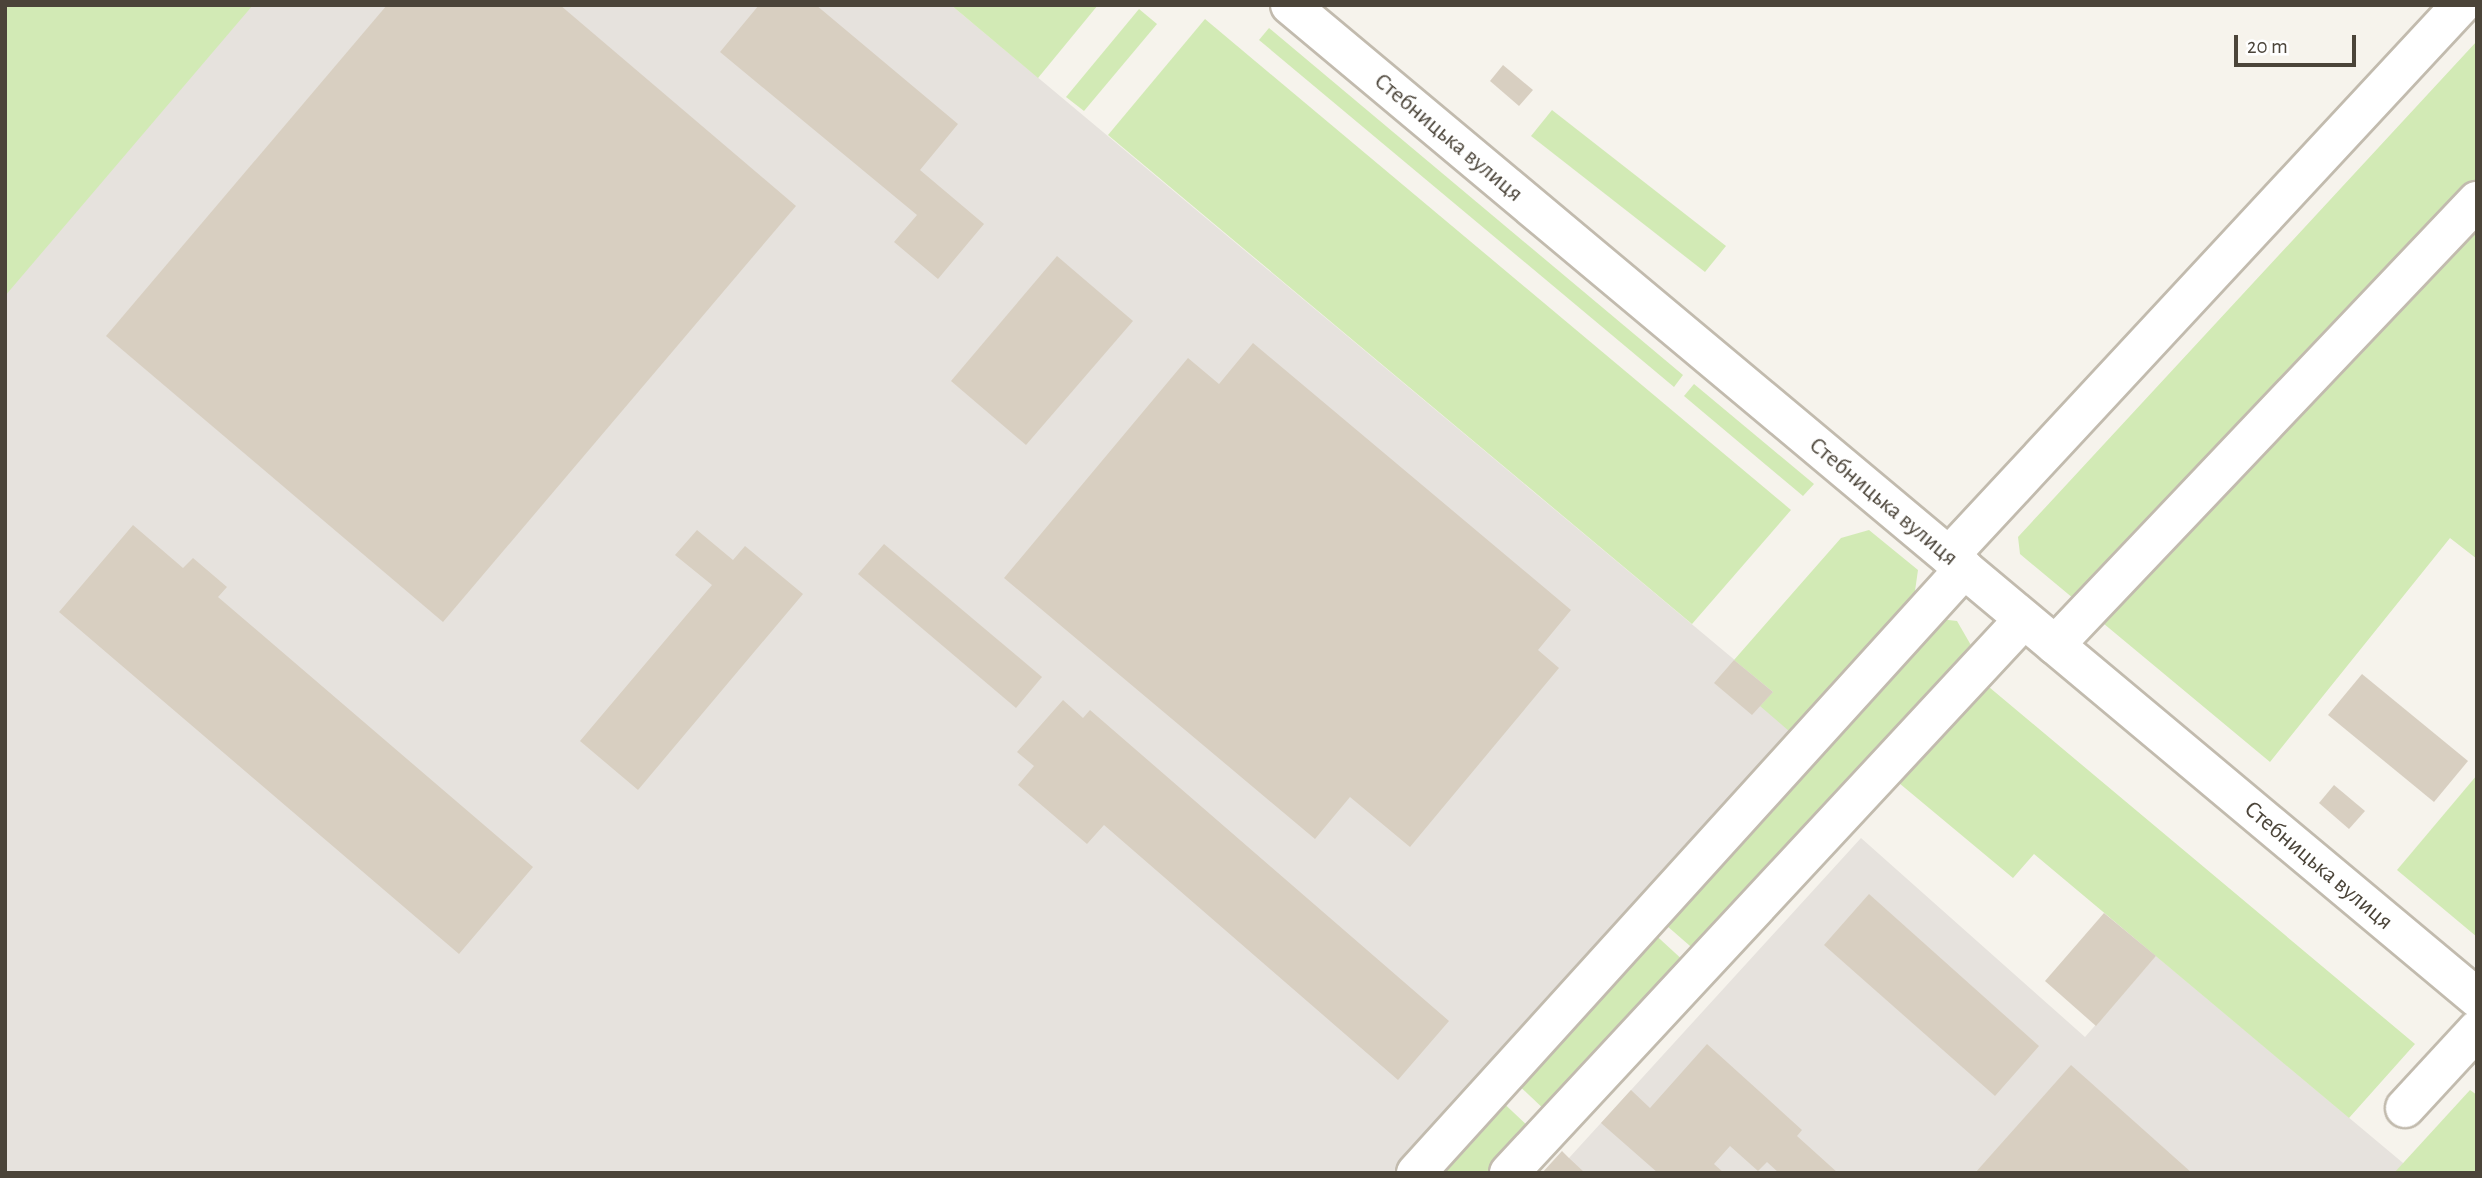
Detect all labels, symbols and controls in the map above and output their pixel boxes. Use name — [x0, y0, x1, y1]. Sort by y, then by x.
scale bar — [2237, 21, 2360, 65]
text: 20 m — [2247, 36, 2288, 57]
street label: Стебницька вулиця — [1368, 67, 1528, 209]
street label: Стебницька вулиця — [1803, 431, 1963, 573]
street label: Стебницька вулиця — [2238, 795, 2398, 937]

